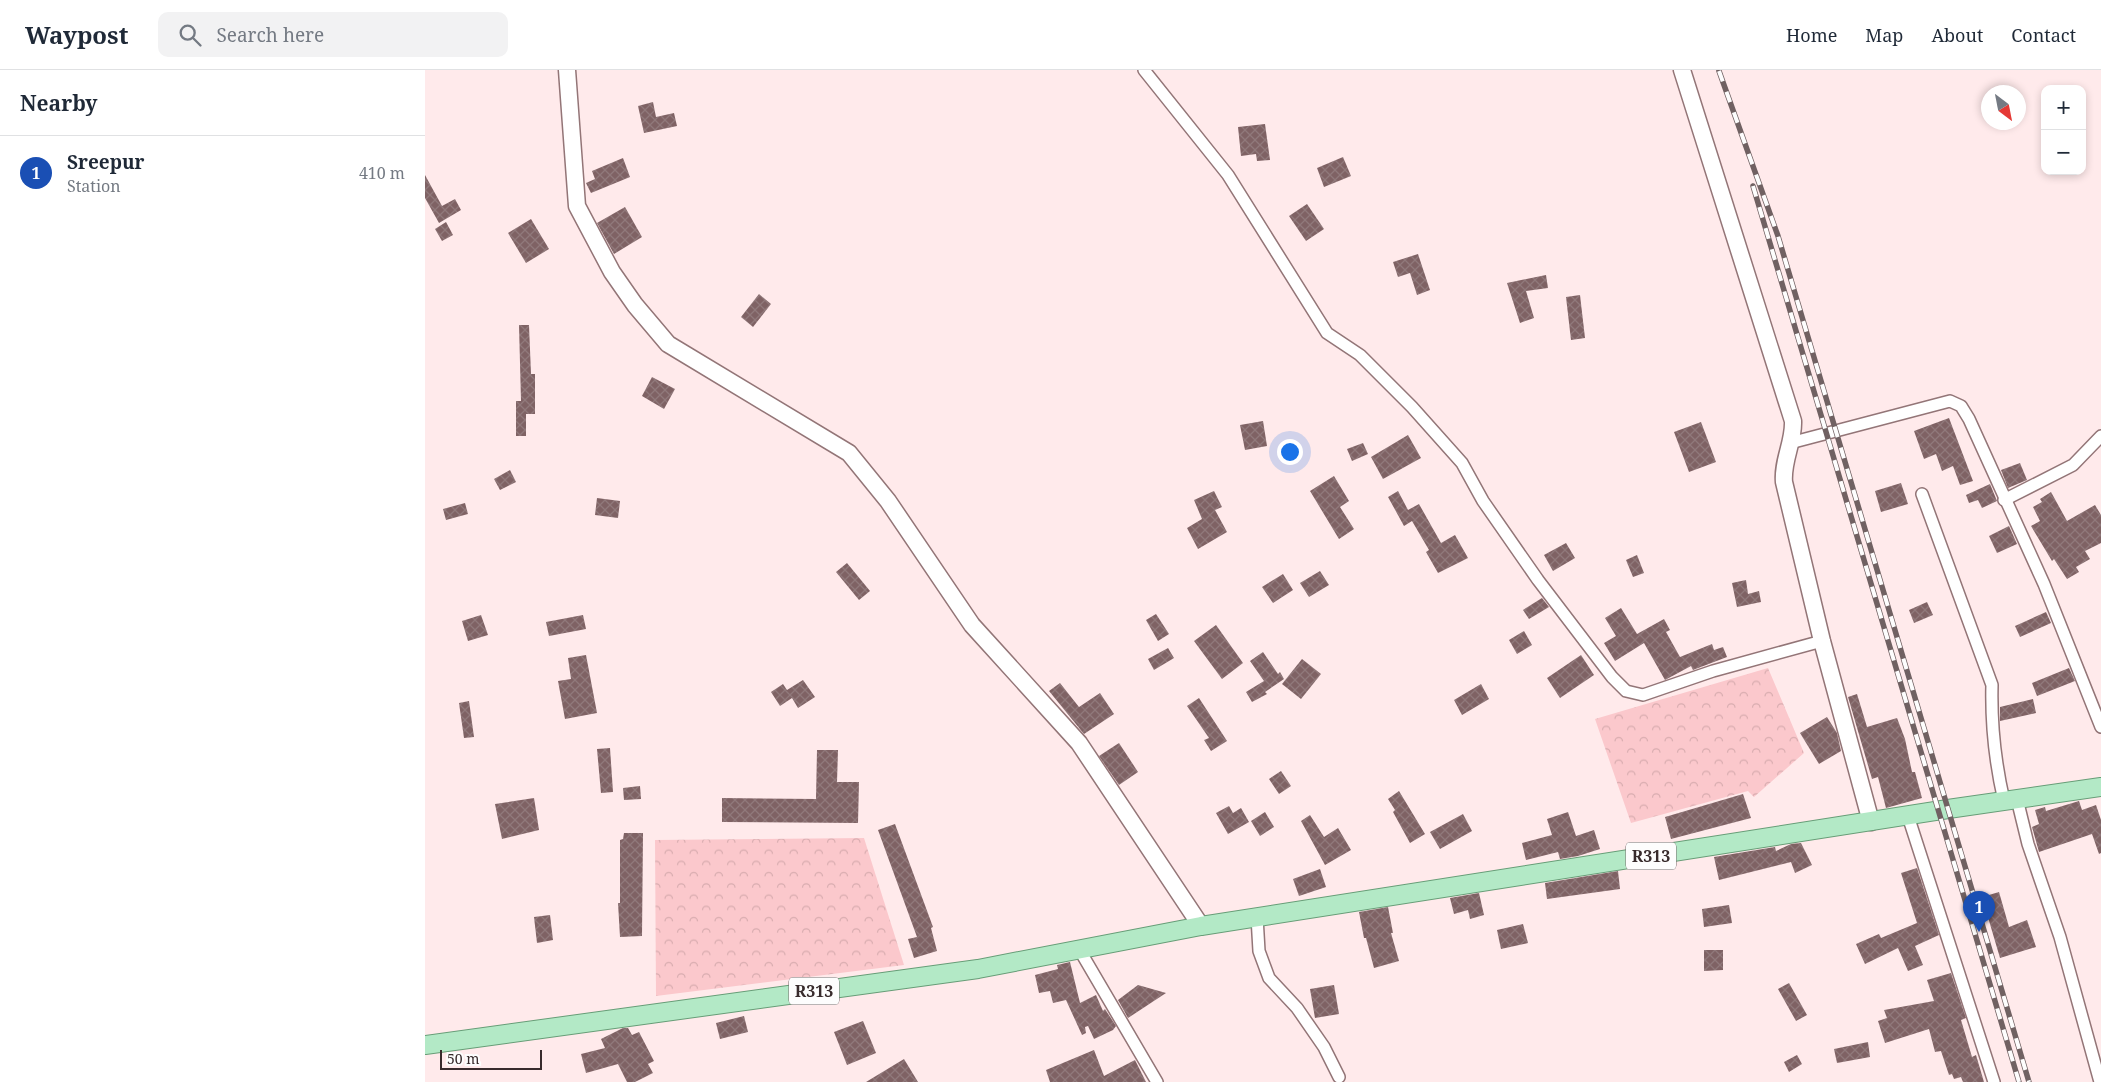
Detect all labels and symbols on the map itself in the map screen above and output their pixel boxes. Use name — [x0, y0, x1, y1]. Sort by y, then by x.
north arrow — [1981, 85, 2026, 130]
your location — [1277, 439, 1303, 465]
road number: R313 — [1626, 842, 1676, 869]
pin: 1 — [1963, 891, 1995, 932]
road number: R313 — [789, 978, 839, 1004]
scale bar — [440, 1047, 543, 1070]

